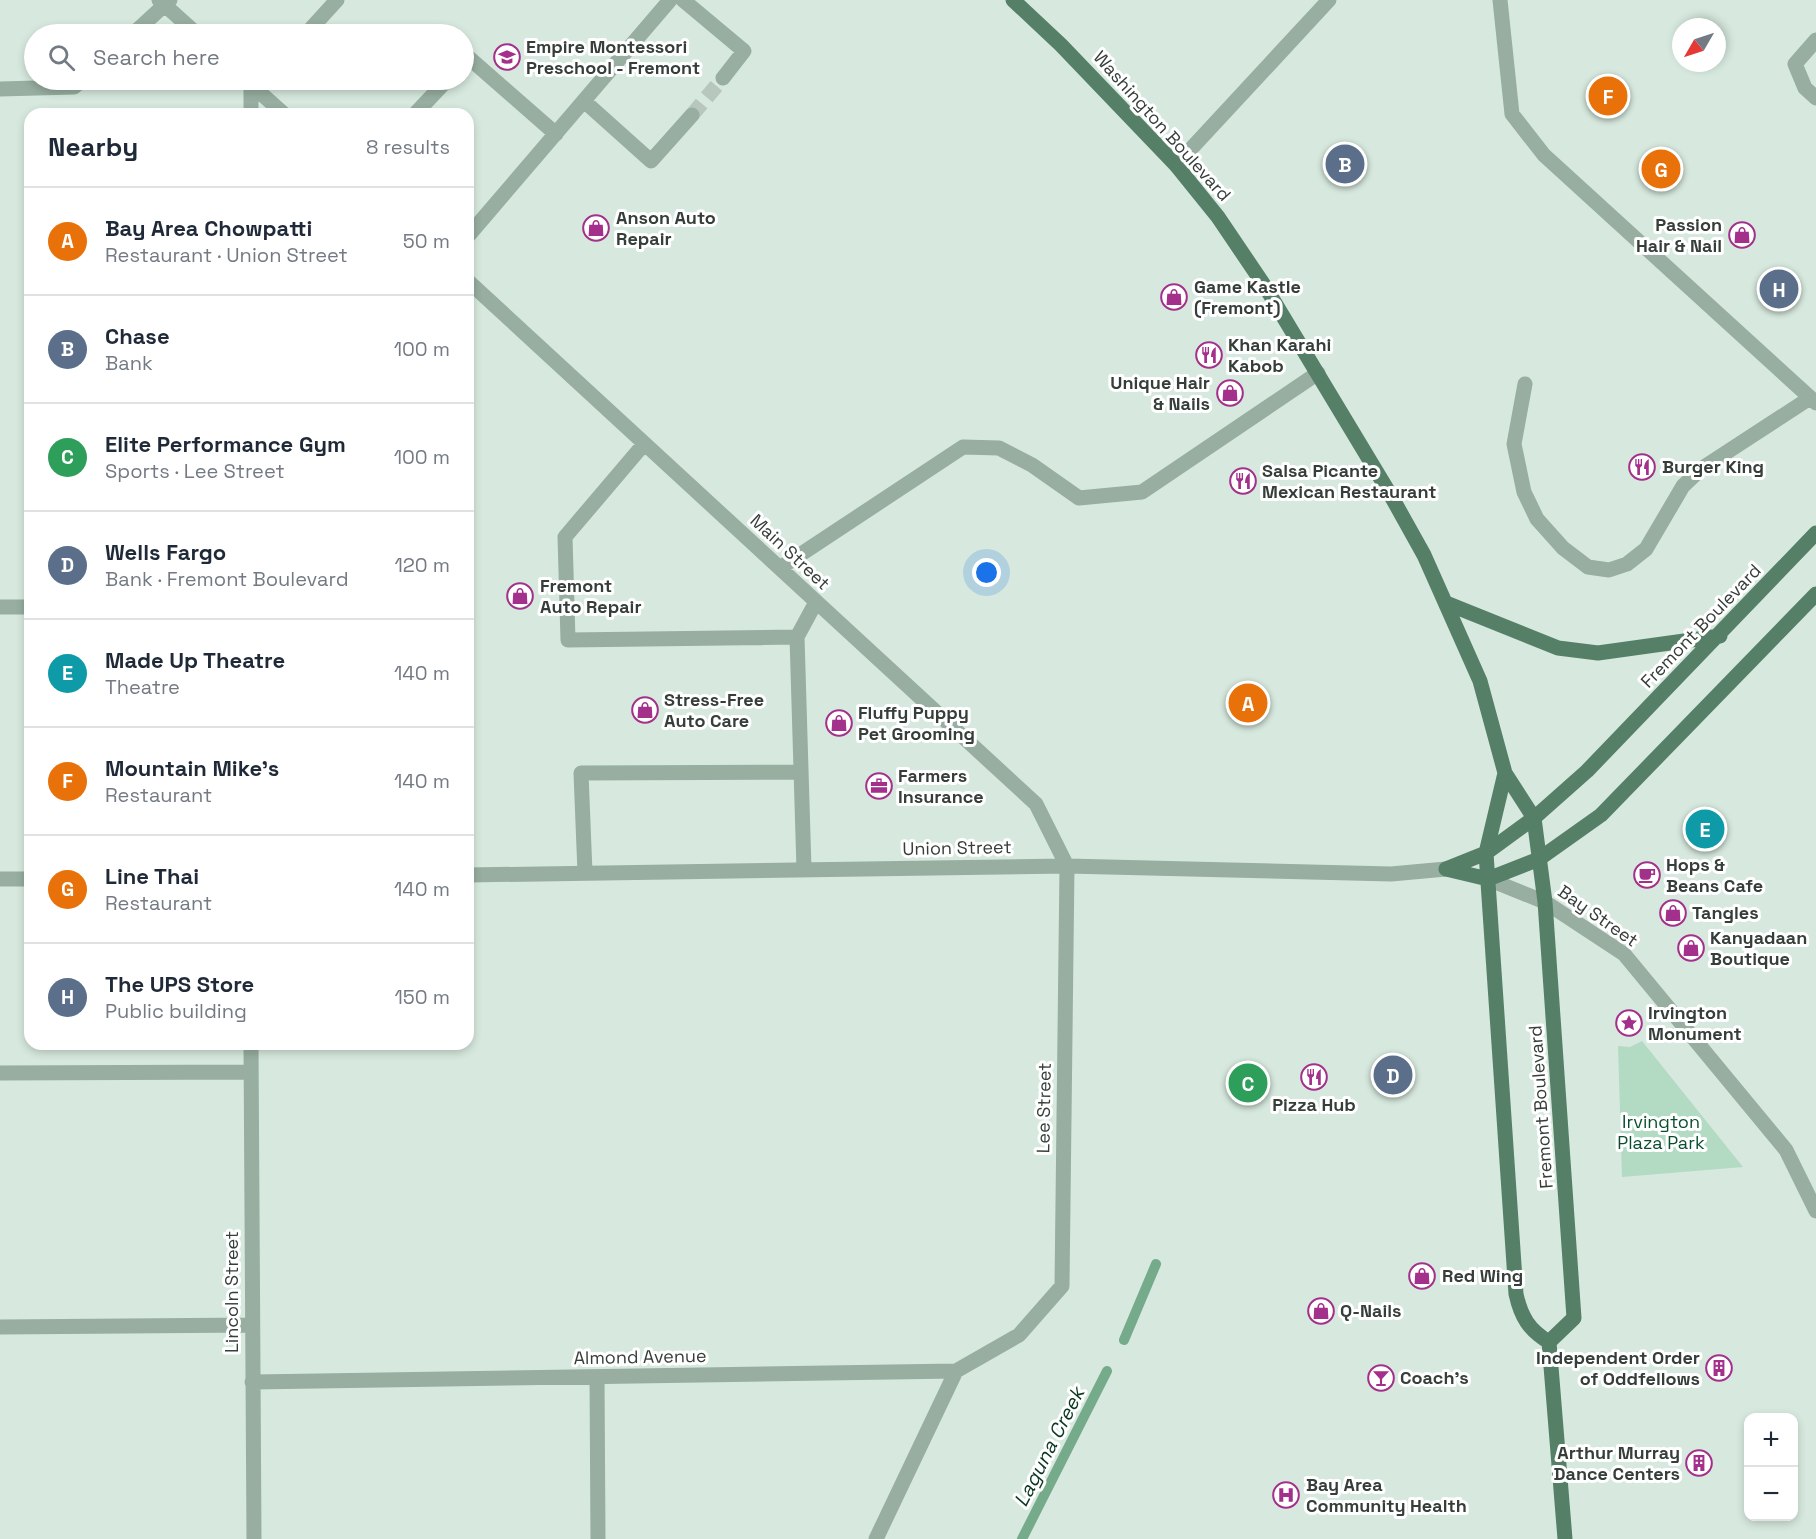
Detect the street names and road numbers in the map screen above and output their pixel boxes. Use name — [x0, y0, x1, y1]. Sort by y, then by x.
street label: Washington Boulevard — [1089, 46, 1236, 206]
street label: Main Street — [746, 509, 835, 594]
street label: Fremont Boulevard — [1636, 559, 1766, 693]
street label: Union Street — [902, 835, 1012, 860]
street label: Bay Street — [1554, 880, 1643, 952]
street label: Fremont Boulevard — [1523, 1025, 1558, 1189]
street label: Lee Street — [1031, 1062, 1056, 1154]
street label: Lincoln Street — [220, 1231, 243, 1353]
street label: Almond Avenue — [573, 1344, 707, 1369]

